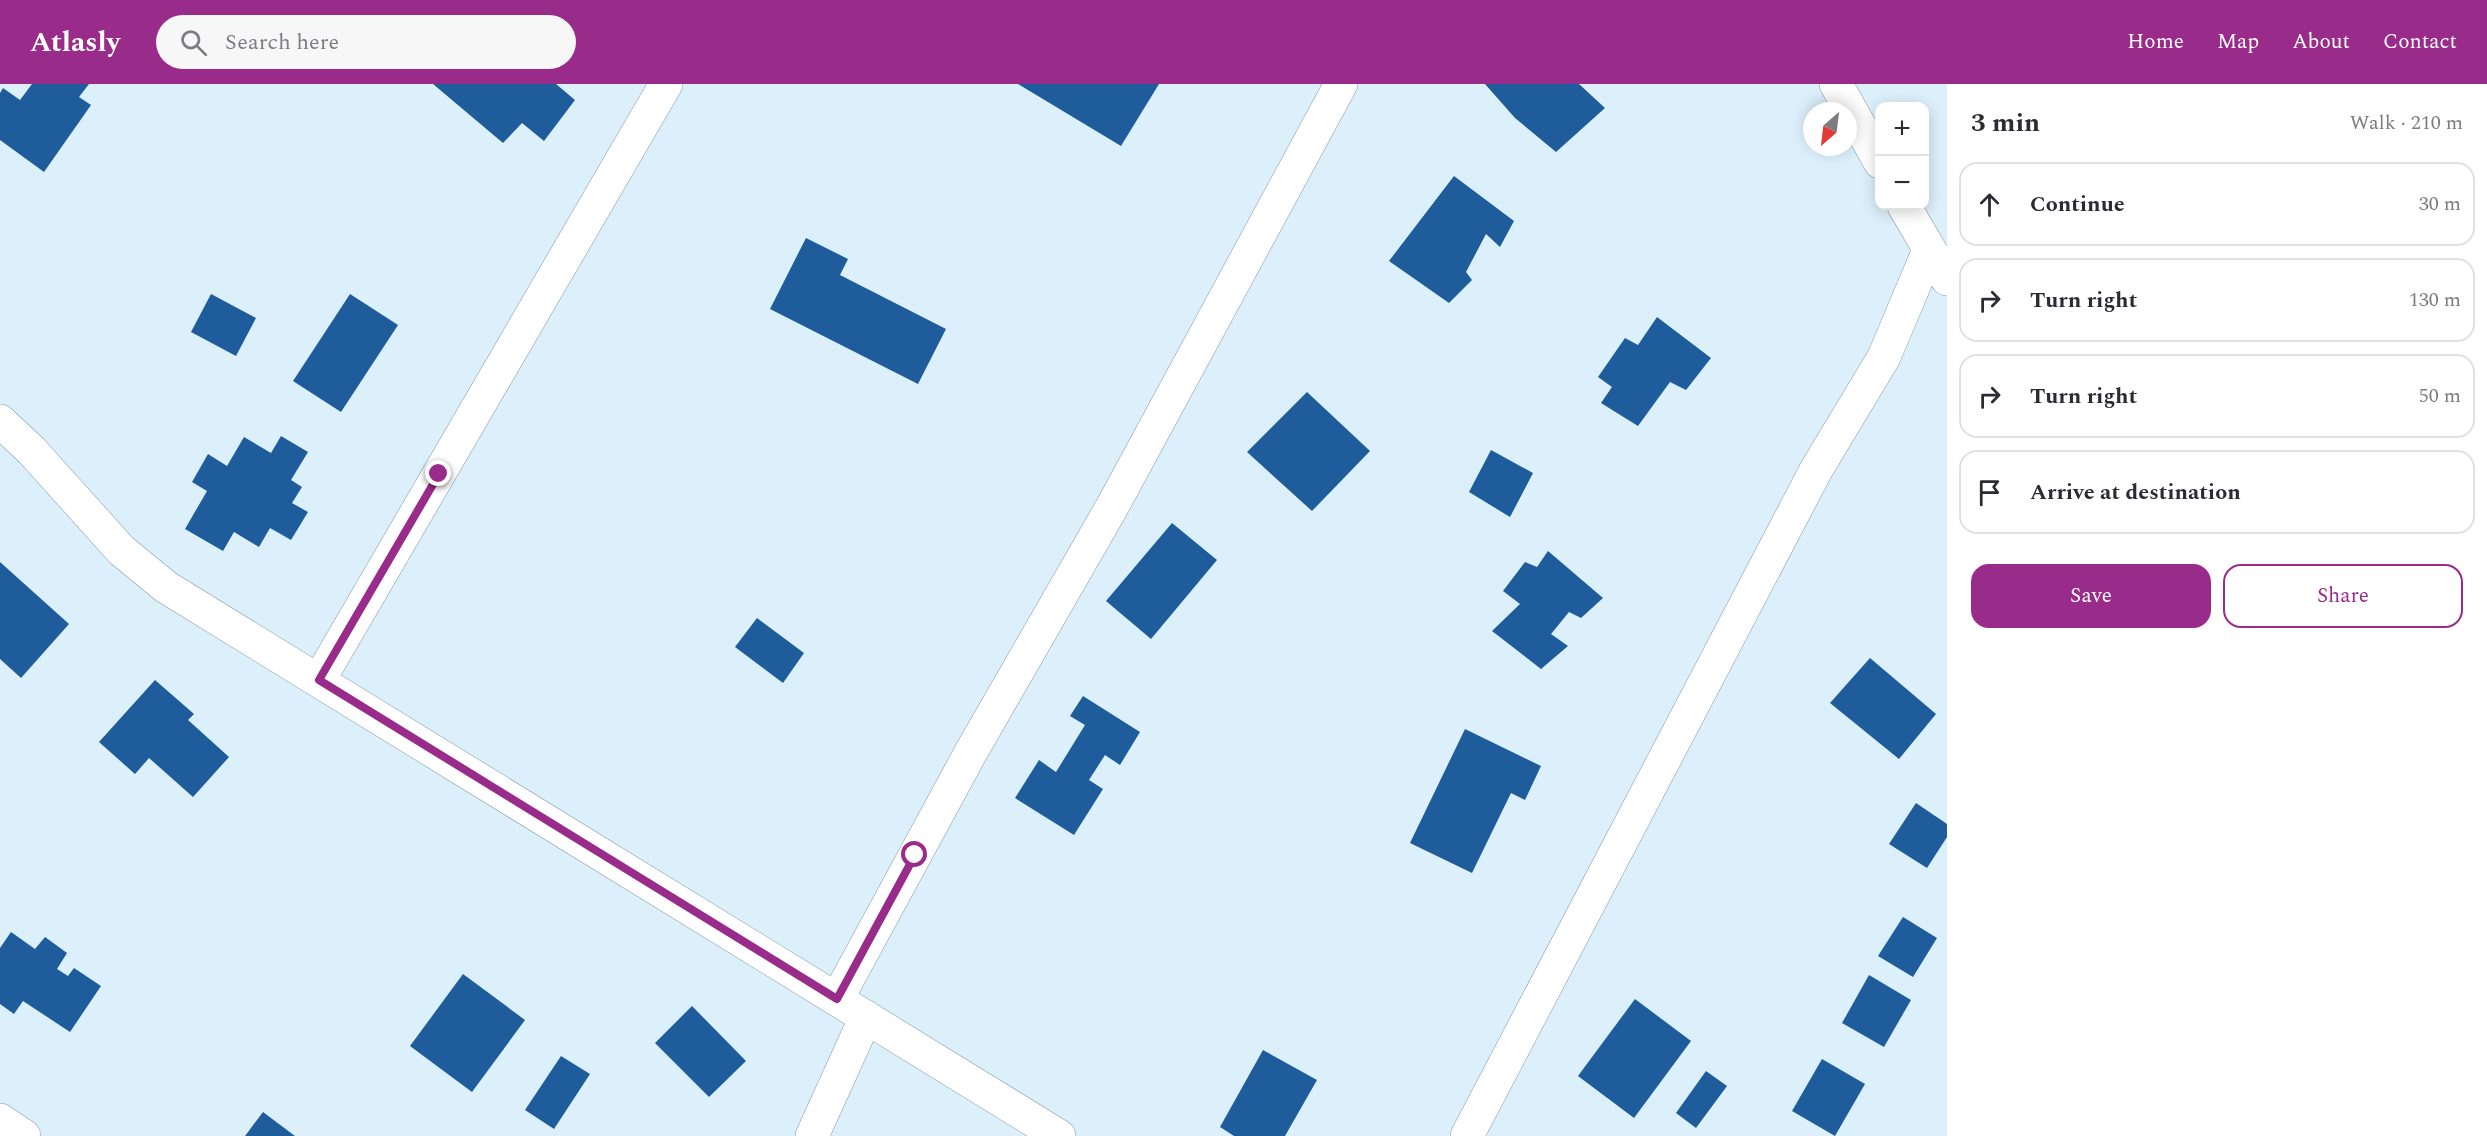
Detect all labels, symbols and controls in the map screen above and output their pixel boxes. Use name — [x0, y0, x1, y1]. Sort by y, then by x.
search box — [156, 15, 576, 69]
text: Atlasly — [30, 21, 120, 64]
icon: search — [177, 26, 210, 59]
text: Search here — [225, 26, 339, 59]
text: Home — [2127, 26, 2184, 58]
text: Map — [2217, 26, 2259, 58]
text: About — [2292, 26, 2350, 58]
text: Contact — [2383, 26, 2457, 58]
north arrow — [1803, 102, 1857, 156]
map controls — [1875, 102, 1929, 210]
button: + — [1875, 102, 1929, 156]
text: 3 min — [1971, 103, 2040, 143]
text: Walk · 210 m — [2350, 108, 2463, 138]
button: − — [1875, 156, 1929, 210]
icon: ahead — [1973, 188, 2006, 221]
text: Continue — [2030, 188, 2125, 221]
text: 30 m — [2419, 189, 2461, 219]
icon: right — [1973, 284, 2006, 317]
text: Turn right — [2030, 284, 2137, 317]
text: 130 m — [2409, 285, 2461, 315]
icon: right — [1973, 380, 2006, 413]
text: Turn right — [2030, 380, 2137, 413]
text: 50 m — [2419, 381, 2461, 411]
route end — [425, 460, 451, 486]
icon: arrive — [1973, 476, 2006, 509]
text: Arrive at destination — [2030, 476, 2241, 509]
button: Save — [1971, 564, 2211, 628]
button: Share — [2223, 564, 2463, 628]
route start — [901, 841, 927, 867]

